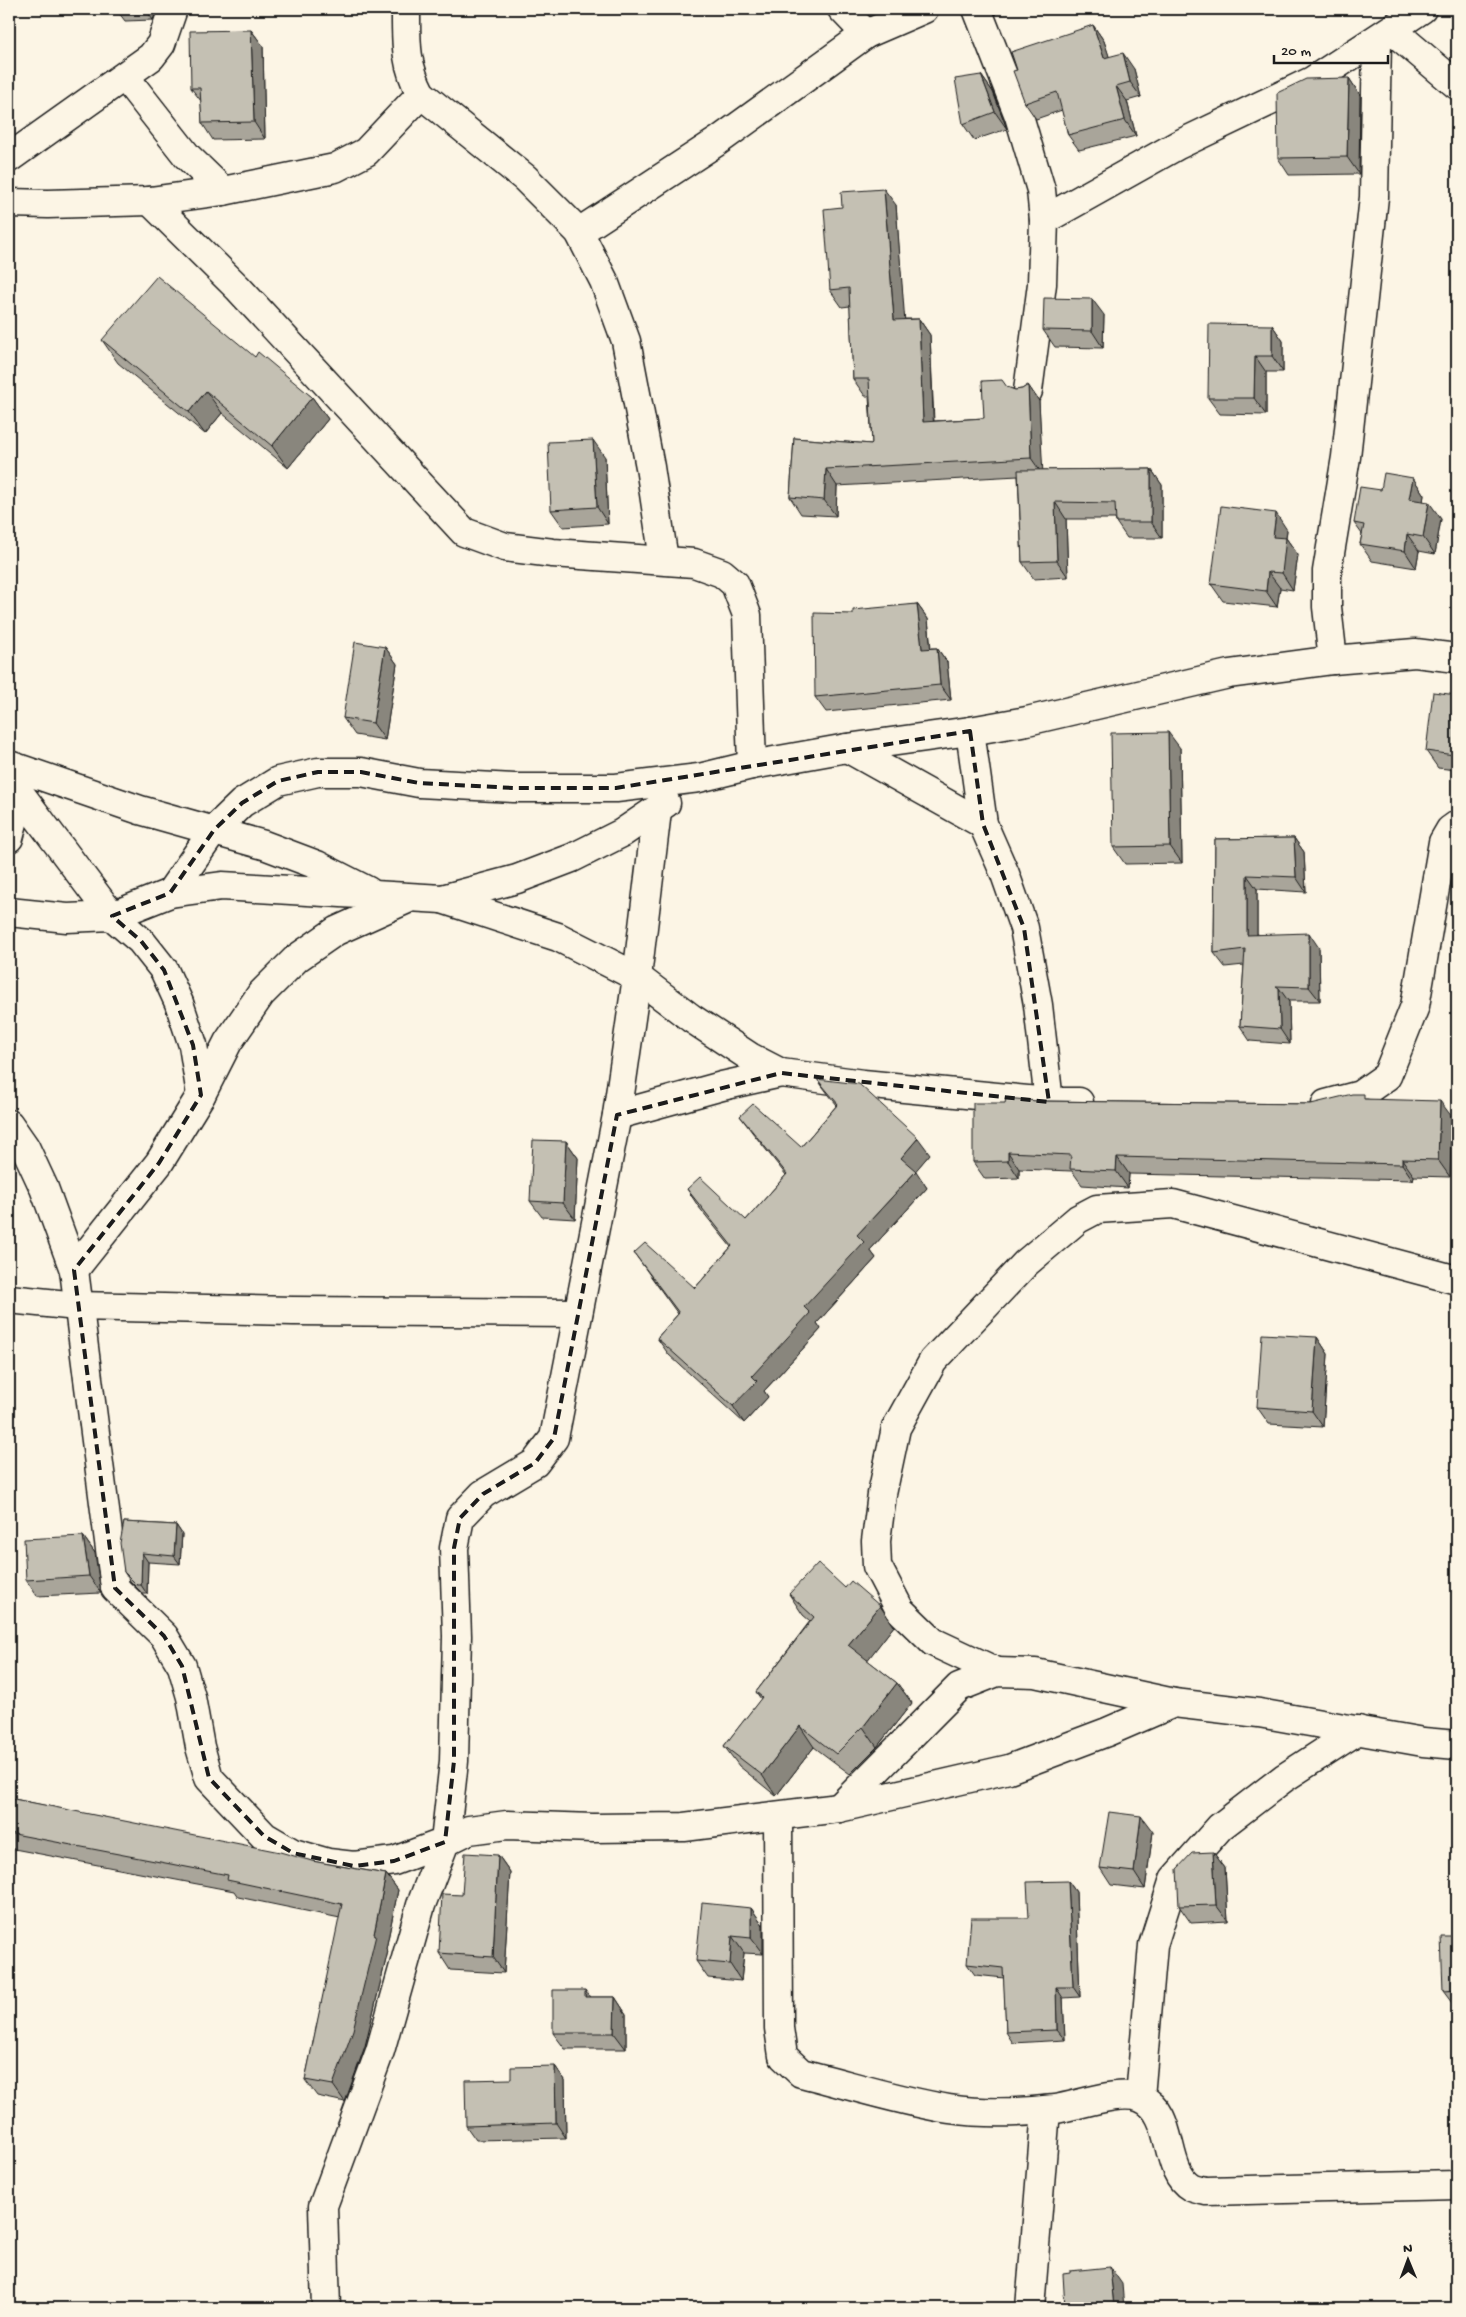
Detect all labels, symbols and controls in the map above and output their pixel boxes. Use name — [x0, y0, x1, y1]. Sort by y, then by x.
scale bar — [1274, 32, 1387, 64]
text: 20 m — [1281, 43, 1311, 61]
north arrow — [1384, 2234, 1434, 2284]
text: N — [1403, 2241, 1413, 2258]

